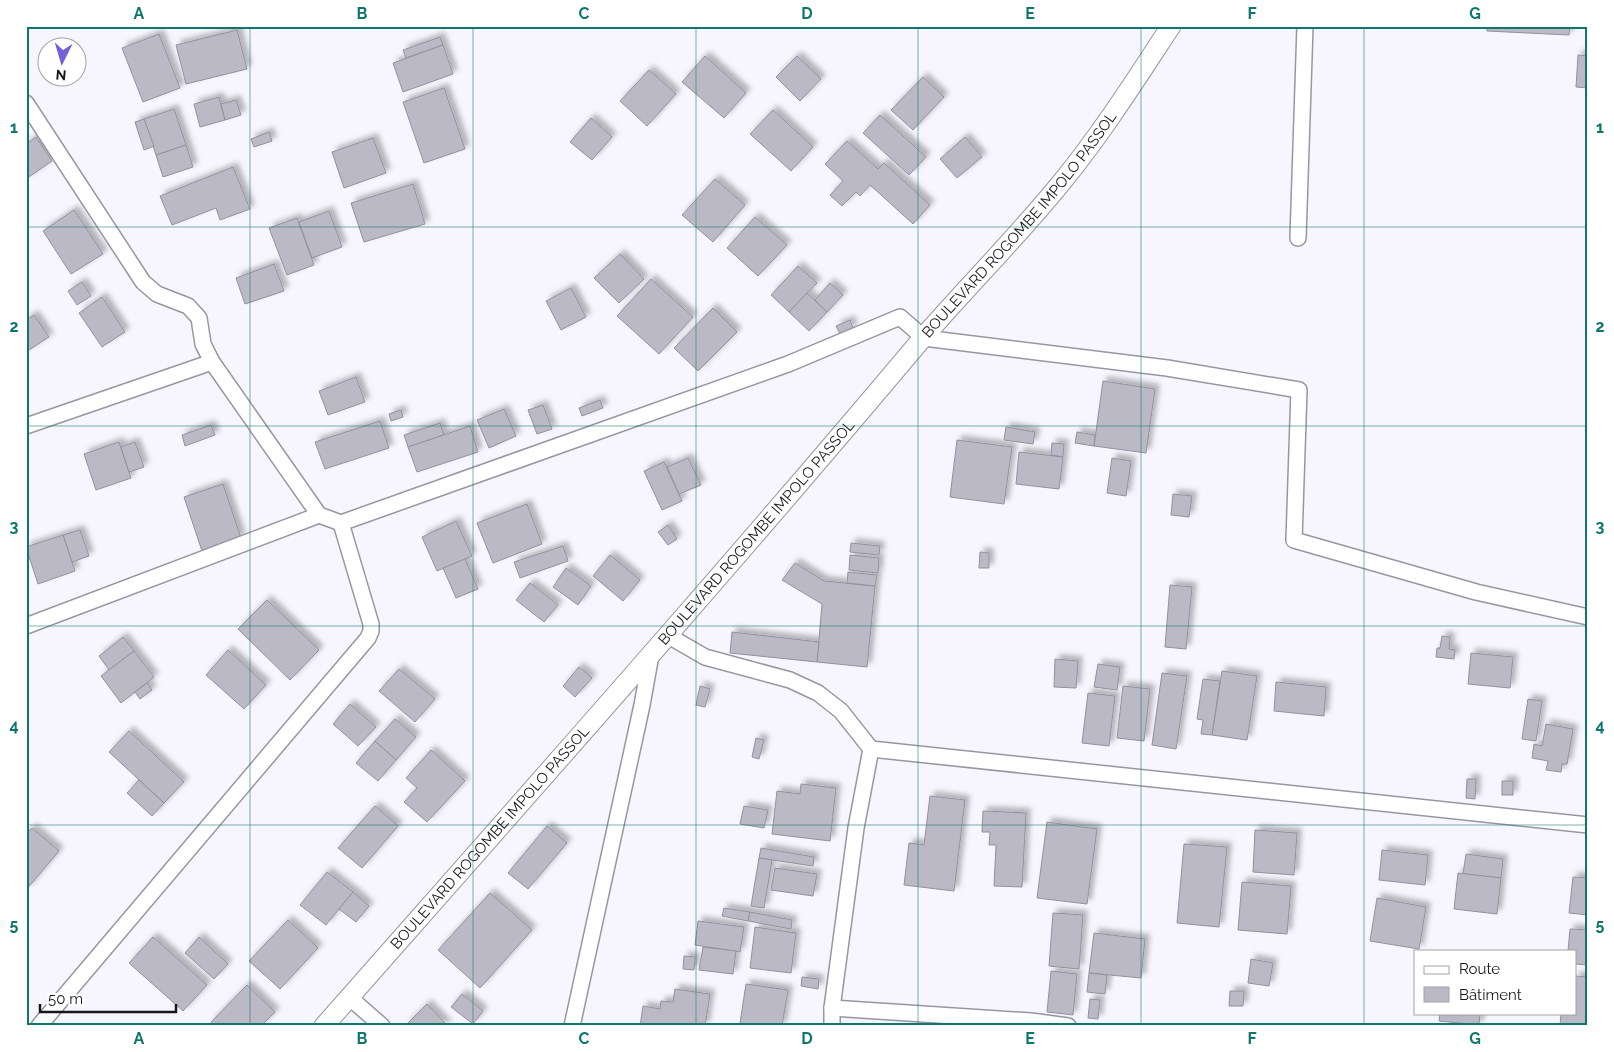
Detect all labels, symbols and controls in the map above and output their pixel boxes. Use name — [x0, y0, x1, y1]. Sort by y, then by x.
text: A — [134, 4, 145, 23]
text: B — [357, 4, 368, 23]
text: C — [579, 4, 590, 23]
text: D — [801, 4, 813, 23]
text: E — [1025, 4, 1035, 23]
text: F — [1247, 4, 1257, 23]
text: G — [1469, 4, 1481, 23]
north arrow — [38, 38, 88, 88]
text: N — [55, 67, 67, 83]
street label: BOULEVARD ROGOMBE IMPOLO PASSOL — [918, 108, 1120, 341]
text: 1 — [10, 118, 18, 137]
text: 1 — [1596, 118, 1604, 137]
text: 2 — [9, 317, 19, 336]
text: 2 — [1595, 317, 1605, 336]
street label: BOULEVARD ROGOMBE IMPOLO PASSOL — [654, 416, 858, 649]
text: 3 — [10, 517, 19, 536]
text: 3 — [1596, 517, 1605, 536]
text: 4 — [9, 716, 19, 735]
text: 4 — [1595, 716, 1605, 735]
street label: BOULEVARD ROGOMBE IMPOLO PASSOL — [387, 722, 593, 953]
text: 5 — [10, 915, 19, 934]
text: 5 — [1596, 915, 1605, 934]
legend — [1414, 950, 1576, 1014]
text: Route — [1459, 960, 1500, 978]
scale bar — [40, 982, 176, 1014]
text: Bâtiment — [1459, 986, 1522, 1004]
text: 50 m — [48, 990, 83, 1008]
text: A — [134, 1029, 145, 1048]
text: B — [357, 1029, 368, 1048]
text: C — [579, 1029, 590, 1048]
text: D — [801, 1029, 813, 1048]
text: E — [1025, 1029, 1035, 1048]
text: F — [1247, 1029, 1257, 1048]
text: G — [1469, 1029, 1481, 1048]

